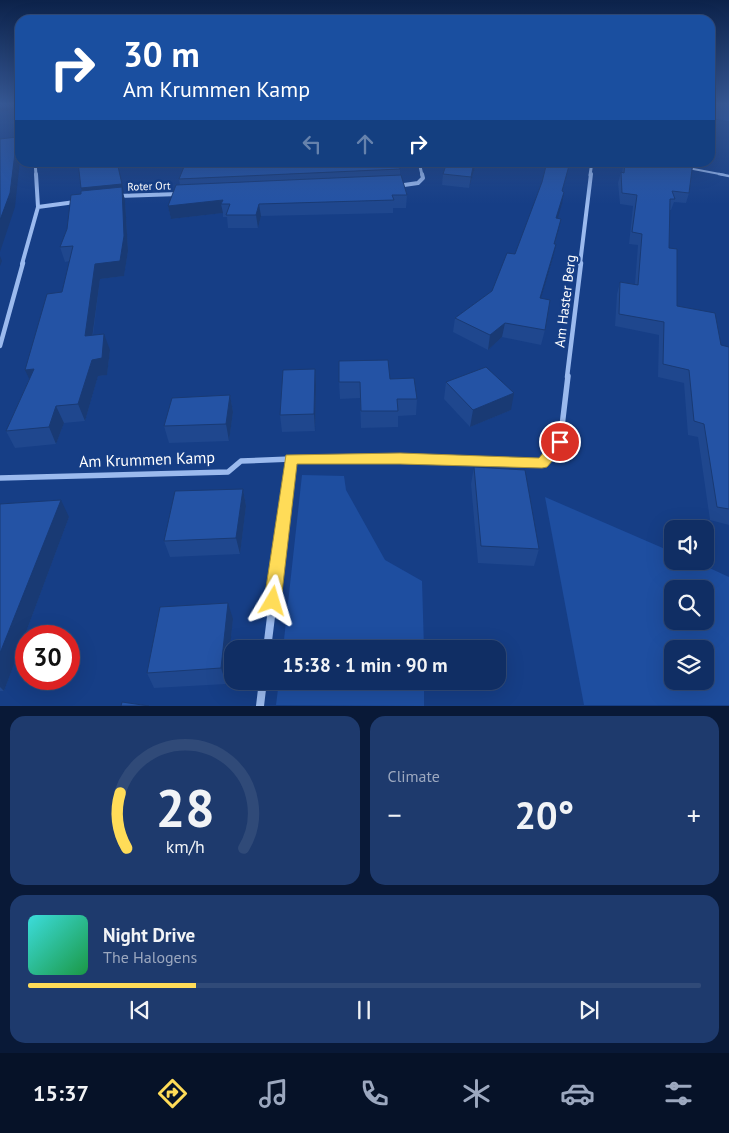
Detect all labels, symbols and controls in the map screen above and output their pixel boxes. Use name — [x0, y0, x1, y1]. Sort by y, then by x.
text: 30 m — [123, 31, 200, 77]
icon: right — [40, 35, 105, 100]
text: Am Krummen Kamp — [123, 75, 310, 103]
icon: left — [298, 130, 326, 158]
icon: ahead — [351, 130, 379, 158]
icon: right — [404, 130, 432, 158]
street label: Roter Ort — [127, 178, 171, 194]
street label: Am Haster Berg — [550, 254, 580, 348]
pin — [539, 421, 581, 463]
icon: arrive — [546, 428, 574, 456]
street label: Am Krummen Kamp — [79, 447, 215, 471]
map controls — [664, 520, 714, 690]
button: sound — [664, 520, 714, 570]
position arrow — [246, 574, 298, 626]
button: search — [664, 580, 714, 630]
speed limit sign: 30 — [15, 625, 80, 690]
button: layers — [664, 640, 714, 690]
text: 15:38 · 1 min · 90 m — [282, 653, 448, 677]
text: Climate — [388, 766, 440, 786]
text: 28 — [155, 774, 214, 841]
text: 20° — [514, 790, 574, 839]
text: − — [388, 796, 402, 833]
text: + — [687, 796, 701, 833]
text: km/h — [165, 835, 204, 858]
text: Night Drive — [103, 923, 195, 947]
text: The Halogens — [103, 947, 197, 967]
icon: previous — [126, 996, 154, 1024]
icon: pause — [350, 996, 378, 1024]
icon: next — [575, 996, 603, 1024]
icon: directions — [155, 1076, 190, 1111]
icon: music — [256, 1076, 291, 1111]
icon: phone — [357, 1076, 392, 1111]
icon: climate — [459, 1076, 494, 1111]
icon: car — [560, 1076, 595, 1111]
icon: filters — [661, 1076, 696, 1111]
text: 15:37 — [33, 1079, 89, 1107]

